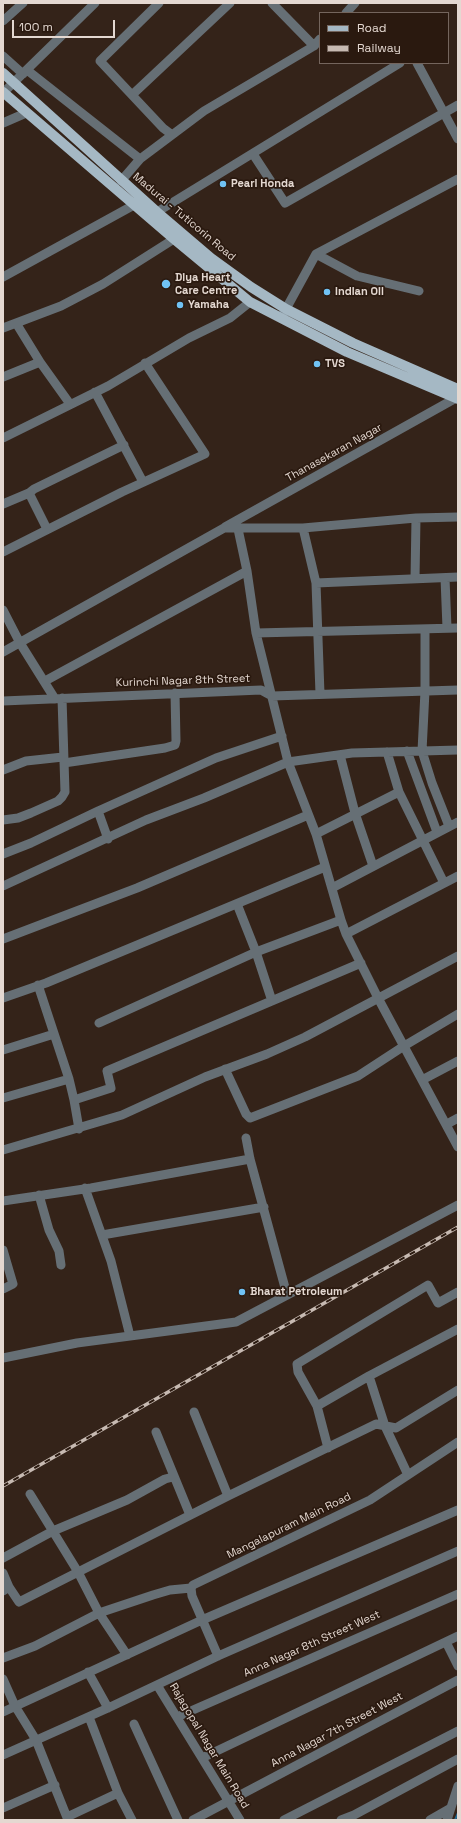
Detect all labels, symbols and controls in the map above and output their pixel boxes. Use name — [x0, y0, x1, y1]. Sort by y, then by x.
scale bar — [14, 12, 117, 38]
legend — [319, 12, 449, 64]
text: 100 m — [19, 19, 53, 35]
text: Road — [357, 20, 386, 36]
text: Railway — [357, 40, 401, 56]
street label: Madurai - Tuticorin Road — [130, 170, 238, 264]
place label: Pearl Honda — [231, 177, 294, 191]
marker: Pearl Honda — [218, 179, 228, 189]
place label: Diya Heart Care Centre — [175, 271, 237, 297]
marker: Diya Heart Care Centre — [160, 278, 172, 290]
place label: Indian Oil — [335, 285, 384, 299]
marker: Indian Oil — [322, 287, 332, 297]
place label: Yamaha — [188, 298, 229, 312]
marker: Yamaha — [175, 300, 185, 310]
place label: TVS — [325, 357, 345, 371]
marker: TVS — [312, 359, 322, 369]
street label: Thanasekaran Nagar — [284, 421, 384, 485]
street label: Kurinchi Nagar 8th Street — [115, 672, 251, 690]
place label: Bharat Petroleum — [250, 1285, 342, 1299]
marker: Bharat Petroleum — [237, 1287, 247, 1297]
street label: Mangalapuram Main Road — [225, 1490, 353, 1562]
street label: Anna Nagar 8th Street West — [242, 1608, 382, 1680]
street label: Rajagopal Nagar Main Road — [166, 1681, 252, 1811]
street label: Anna Nagar 7th Street West — [269, 1690, 405, 1770]

